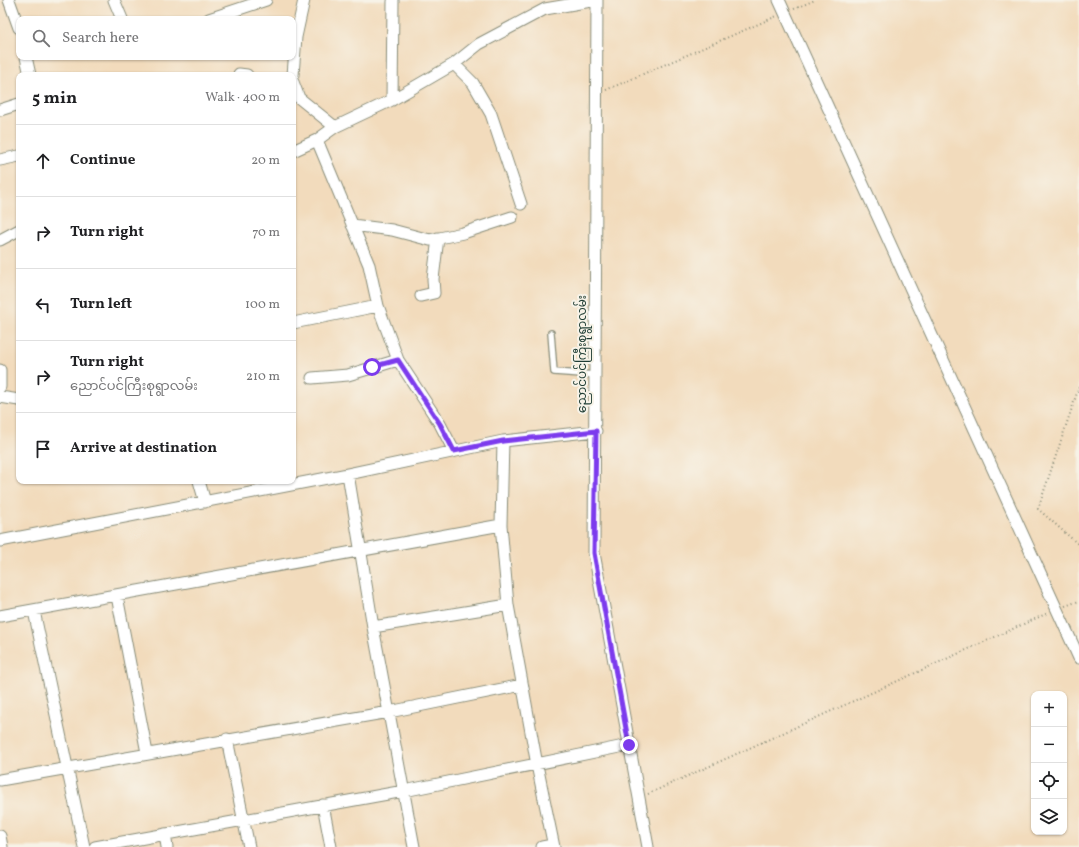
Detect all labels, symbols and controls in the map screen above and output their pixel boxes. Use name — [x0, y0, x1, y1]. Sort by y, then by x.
search box — [16, 16, 296, 60]
icon: search — [30, 27, 52, 49]
text: Search here — [62, 28, 139, 49]
text: 5 min — [32, 87, 77, 110]
text: Walk · 400 m — [205, 89, 280, 107]
icon: ahead — [32, 150, 54, 172]
text: Continue — [70, 150, 135, 171]
text: 20 m — [251, 152, 280, 170]
icon: right — [32, 222, 54, 244]
text: Turn right — [70, 222, 144, 243]
text: 70 m — [252, 224, 280, 242]
icon: left — [32, 294, 54, 316]
text: Turn left — [70, 294, 132, 315]
street label: ညောင်ပင်ကြီးစုရွာလမ်း — [573, 295, 592, 413]
text: 100 m — [245, 296, 280, 314]
text: Turn right — [70, 352, 144, 373]
route start — [363, 358, 381, 376]
icon: right — [32, 366, 54, 388]
text: 210 m — [246, 368, 280, 386]
text: ညောင်ပင်ကြီးစုရွာလမ်း — [70, 378, 198, 396]
icon: arrive — [32, 438, 54, 460]
text: Arrive at destination — [70, 438, 217, 459]
map controls — [1031, 691, 1067, 835]
button: + — [1031, 691, 1067, 727]
button: − — [1031, 727, 1067, 763]
route end — [620, 736, 638, 754]
button: locate — [1031, 763, 1067, 799]
button: layers — [1031, 799, 1067, 835]

